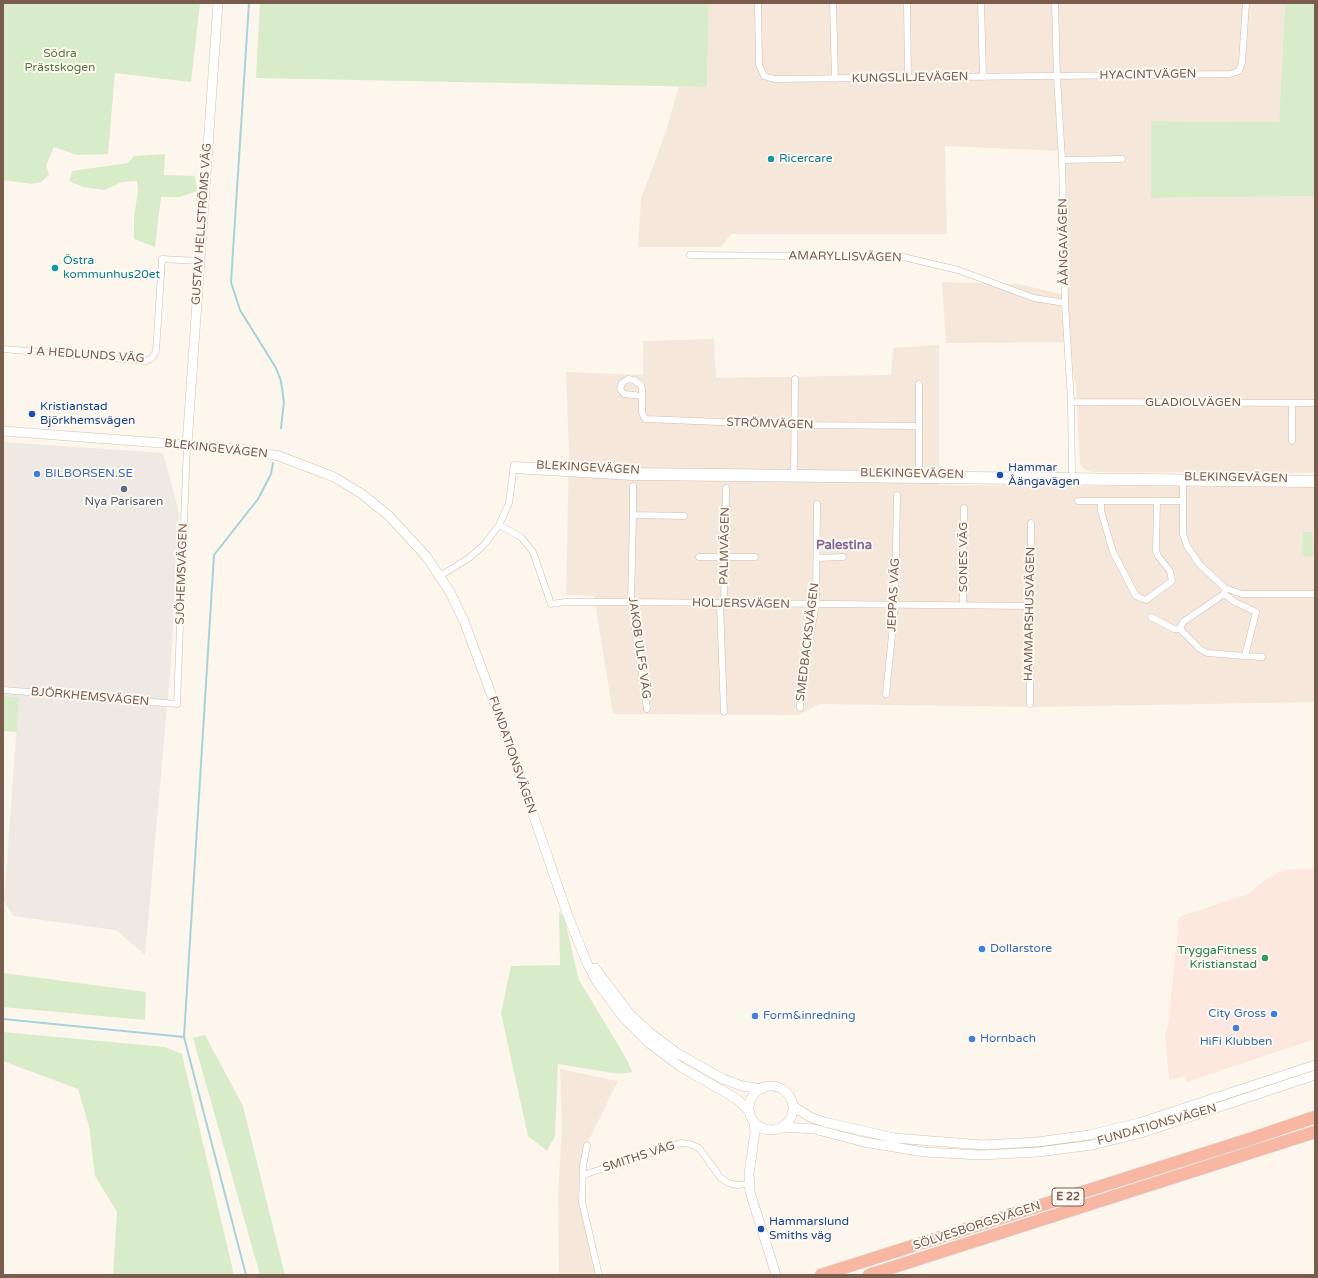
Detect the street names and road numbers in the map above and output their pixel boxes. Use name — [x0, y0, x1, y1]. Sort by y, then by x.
street label: HYACINTVÄGEN — [1099, 67, 1197, 83]
street label: KUNGSLILJEVÄGEN — [852, 70, 968, 86]
street label: GUSTAV HELLSTRÖMS VÄG — [189, 142, 215, 306]
street label: ÅÄNGAVÄGEN — [1056, 198, 1072, 286]
street label: AMARYLLISVÄGEN — [788, 249, 902, 265]
street label: J A HEDLUNDS VÄG — [27, 344, 145, 366]
street label: GLADIOLVÄGEN — [1145, 396, 1241, 410]
street label: STRÖMVÄGEN — [726, 415, 814, 433]
street label: BLEKINGEVÄGEN — [164, 436, 268, 462]
street label: BLEKINGEVÄGEN — [536, 458, 640, 478]
street label: BLEKINGEVÄGEN — [860, 466, 964, 482]
street label: BLEKINGEVÄGEN — [1184, 470, 1288, 486]
street label: PALMVÄGEN — [717, 507, 733, 585]
street label: SONES VÄG — [957, 522, 971, 592]
street label: SJÖHEMSVÄGEN — [173, 523, 191, 625]
street label: HAMMARSHUSVÄGEN — [1022, 547, 1038, 681]
street label: JEPPAS VÄG — [885, 558, 903, 632]
street label: SMEDBACKSVÄGEN — [794, 582, 822, 702]
street label: JAKOB ULFS VÄG — [625, 596, 653, 700]
street label: HOLJERSVÄGEN — [692, 596, 790, 612]
street label: BJÖRKHEMSVÄGEN — [30, 685, 150, 709]
street label: FUNDATIONSVÄGEN — [485, 694, 539, 816]
street label: FUNDATIONSVÄGEN — [1096, 1101, 1218, 1149]
street label: SMITHS VÄG — [601, 1139, 677, 1175]
road number: E 22 — [1052, 1188, 1084, 1206]
street label: SÖLVESBORGSVÄGEN — [912, 1199, 1042, 1253]

